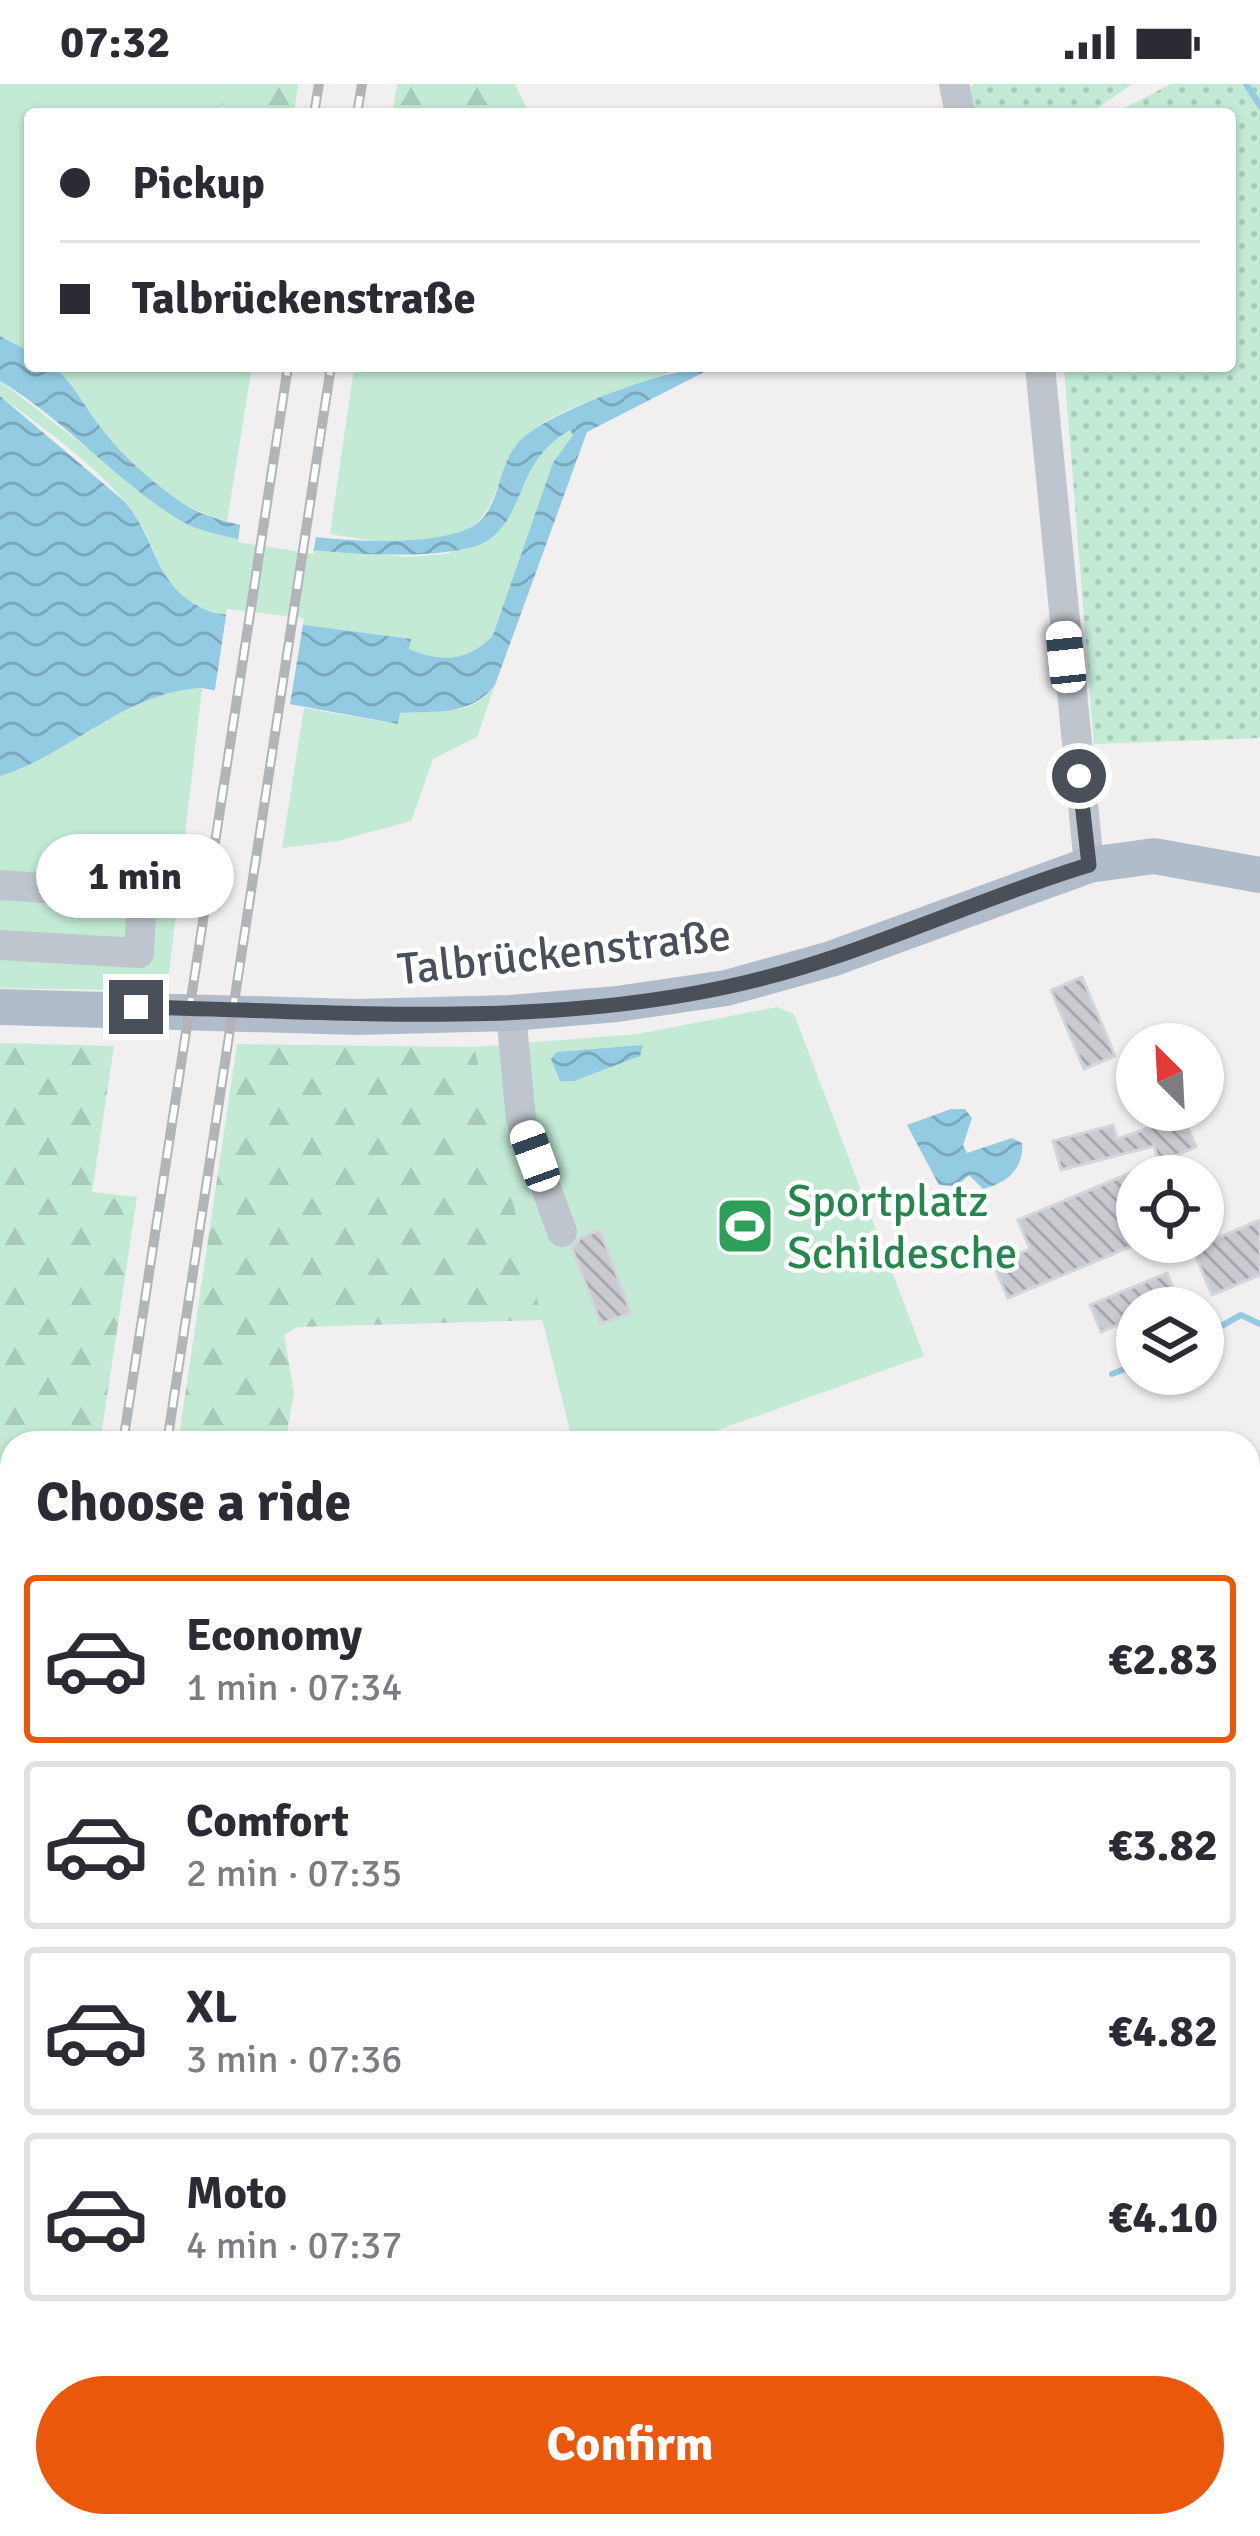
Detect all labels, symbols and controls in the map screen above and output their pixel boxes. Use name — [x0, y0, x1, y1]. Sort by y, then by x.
text: 07:32 — [60, 15, 170, 70]
text: Pickup — [132, 156, 265, 211]
text: Talbrückenstraße — [132, 271, 476, 326]
car — [1044, 619, 1088, 695]
route start — [1052, 749, 1106, 803]
callout: 1 min — [37, 833, 235, 917]
text: 1 min — [88, 852, 182, 900]
street label: Talbrückenstraße — [395, 908, 734, 997]
route end — [109, 980, 163, 1034]
north arrow — [1116, 1023, 1224, 1131]
map controls — [1116, 1023, 1224, 1395]
car — [506, 1116, 564, 1196]
button: locate — [1116, 1155, 1224, 1263]
place label: Sportplatz Schildesche — [787, 1174, 1017, 1281]
sports icon: Sportplatz Schildesche — [714, 1195, 776, 1257]
button: layers — [1116, 1287, 1224, 1395]
text: Choose a ride — [36, 1469, 351, 1536]
icon: car — [42, 1605, 150, 1713]
text: Economy — [186, 1608, 362, 1663]
text: €2.83 — [1108, 1632, 1218, 1687]
text: 1 min · 07:34 — [186, 1663, 402, 1711]
icon: car — [42, 1791, 150, 1899]
text: Comfort — [186, 1794, 349, 1849]
text: €3.82 — [1108, 1818, 1218, 1873]
text: 2 min · 07:35 — [186, 1849, 402, 1897]
icon: car — [42, 1977, 150, 2085]
text: XL — [186, 1980, 237, 2035]
text: €4.82 — [1108, 2004, 1218, 2059]
text: 3 min · 07:36 — [186, 2035, 402, 2083]
icon: car — [42, 2163, 150, 2271]
text: Moto — [186, 2166, 287, 2221]
text: €4.10 — [1108, 2190, 1218, 2245]
text: 4 min · 07:37 — [186, 2221, 402, 2269]
button: Confirm — [36, 2376, 1224, 2514]

